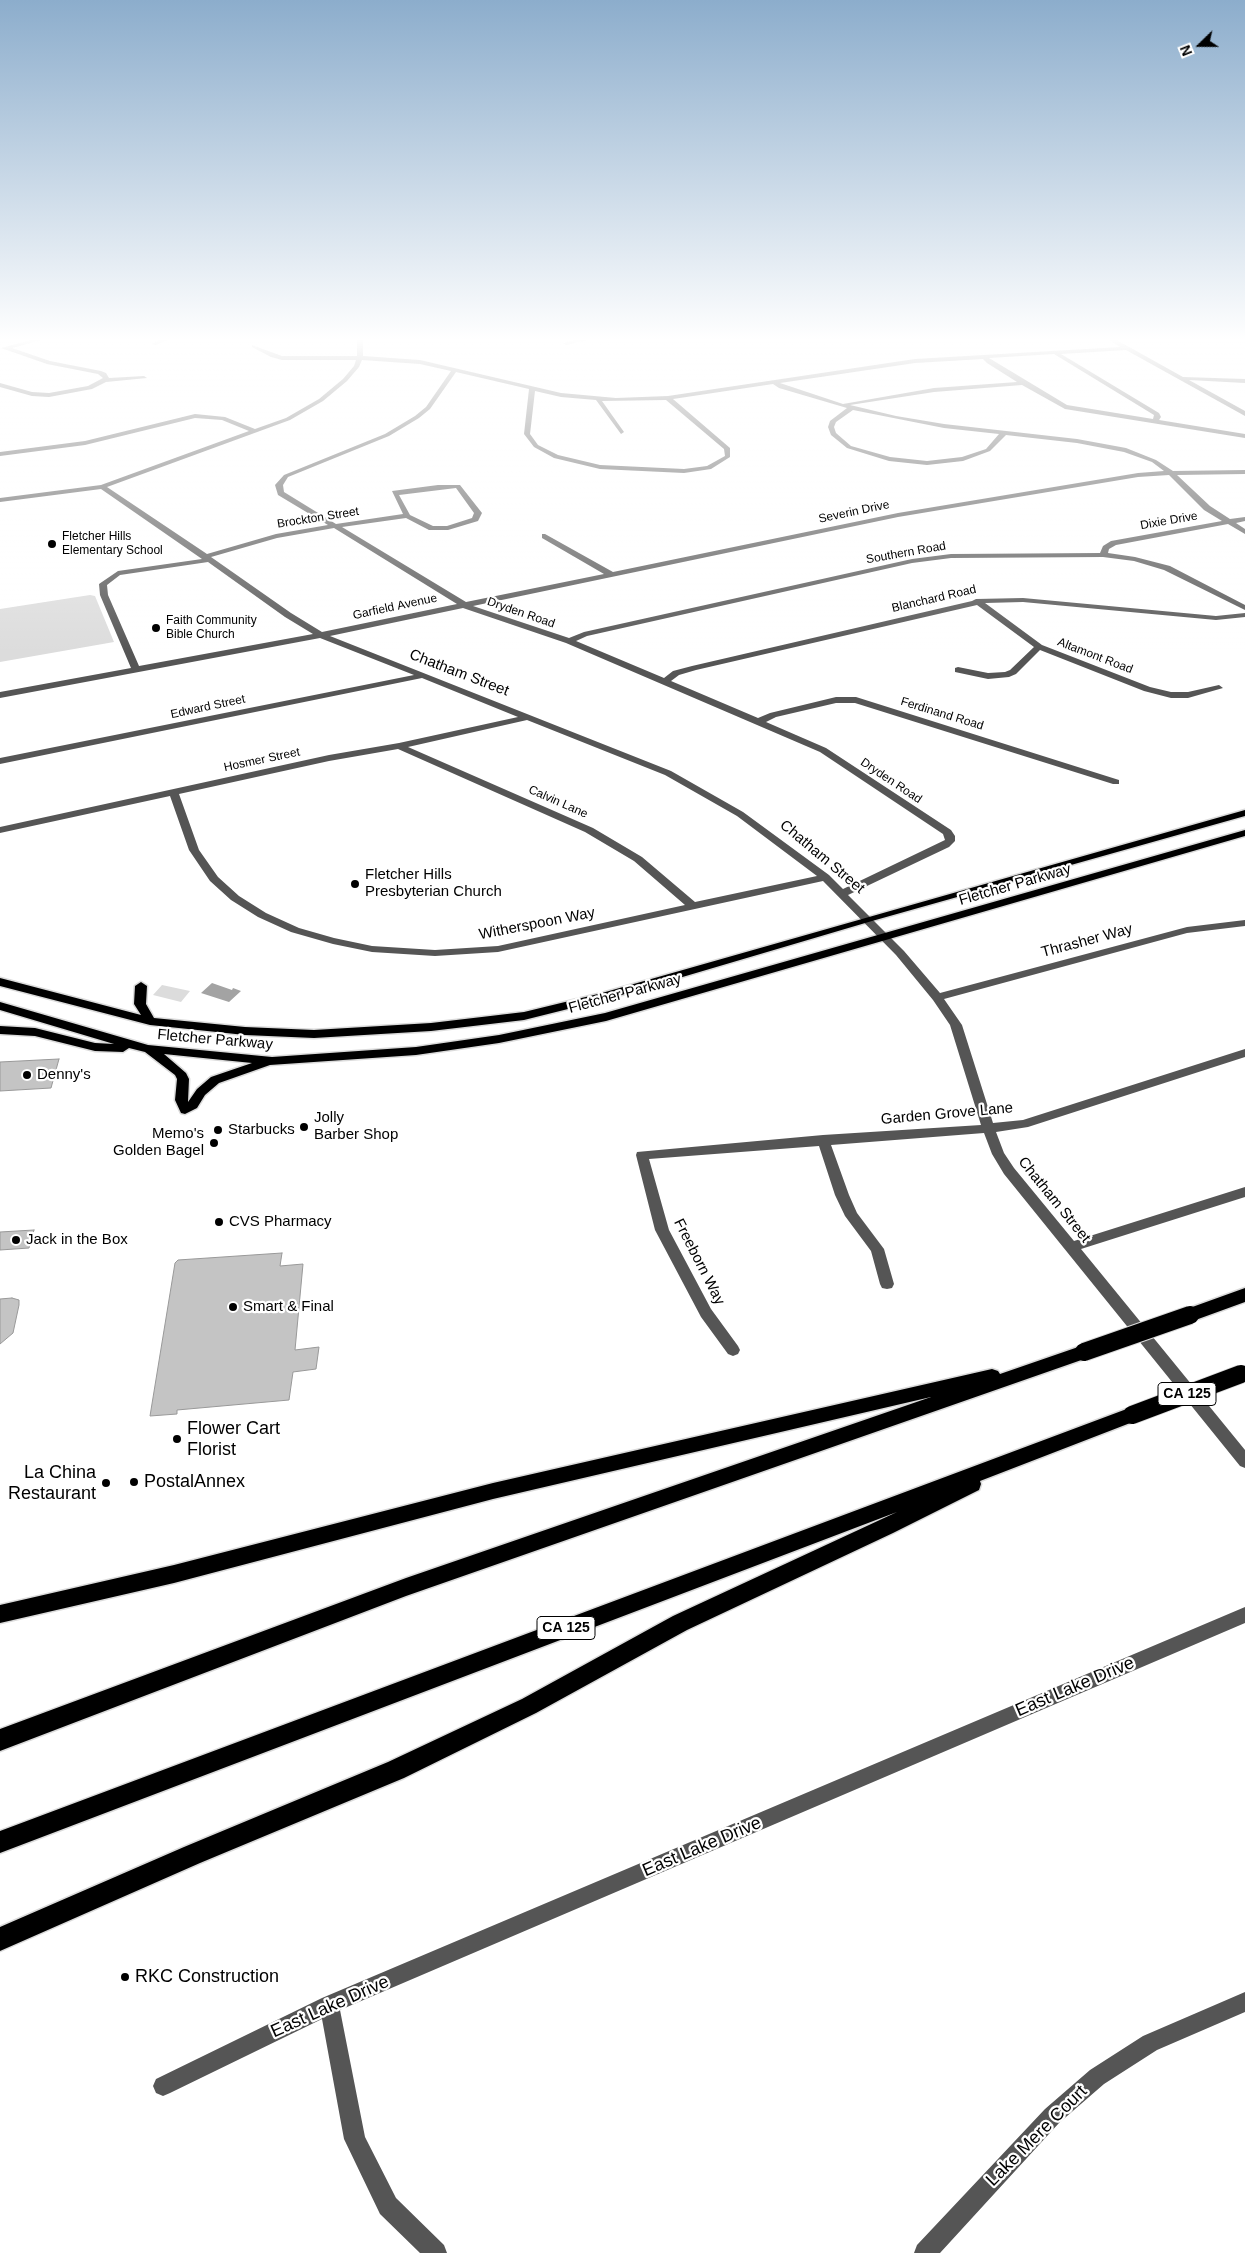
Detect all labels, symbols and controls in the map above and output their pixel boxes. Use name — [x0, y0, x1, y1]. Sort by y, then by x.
north arrow — [1175, 20, 1225, 70]
text: N — [1177, 43, 1195, 58]
street label: Severin Drive — [817, 497, 891, 527]
street label: Brockton Street — [276, 504, 360, 532]
street label: Dixie Drive — [1139, 509, 1199, 533]
place label: Fletcher Hills Elementary School — [62, 530, 163, 558]
marker: Fletcher Hills Elementary School — [46, 538, 58, 550]
street label: Southern Road — [865, 539, 947, 567]
street label: Blanchard Road — [890, 582, 978, 616]
street label: Garfield Avenue — [352, 591, 438, 623]
street label: Dryden Road — [485, 595, 557, 631]
place label: Faith Community Bible Church — [166, 614, 257, 642]
marker: Faith Community Bible Church — [150, 622, 162, 634]
street label: Altamont Road — [1055, 635, 1135, 677]
street label: Chatham Street — [407, 646, 511, 700]
street label: Edward Street — [169, 692, 247, 722]
street label: Ferdinand Road — [899, 695, 985, 733]
street label: Hosmer Street — [223, 745, 301, 775]
street label: Dryden Road — [858, 755, 924, 807]
street label: Calvin Lane — [526, 783, 590, 821]
street label: Chatham Street — [776, 816, 868, 898]
street label: Fletcher Parkway — [957, 860, 1073, 910]
place label: Fletcher Hills Presbyterian Church — [365, 866, 502, 901]
marker: Fletcher Hills Presbyterian Church — [349, 878, 361, 890]
street label: Witherspoon Way — [477, 904, 597, 944]
street label: Thrasher Way — [1039, 920, 1135, 962]
street label: Fletcher Parkway — [567, 970, 683, 1018]
street label: Fletcher Parkway — [157, 1026, 273, 1054]
place label: Denny's — [37, 1066, 91, 1084]
marker: Denny's — [21, 1069, 33, 1081]
street label: Garden Grove Lane — [880, 1099, 1014, 1129]
place label: Jolly Barber Shop — [314, 1109, 398, 1144]
place label: Starbucks — [228, 1121, 295, 1139]
marker: Jolly Barber Shop — [298, 1121, 310, 1133]
marker: Starbucks — [212, 1124, 224, 1136]
place label: Memo's Golden Bagel — [113, 1125, 204, 1160]
marker: Memo's Golden Bagel — [208, 1137, 220, 1149]
street label: Chatham Street — [1014, 1154, 1094, 1246]
place label: CVS Pharmacy — [229, 1213, 332, 1231]
marker: CVS Pharmacy — [213, 1216, 225, 1228]
street label: Freeborn Way — [670, 1216, 728, 1308]
place label: Jack in the Box — [26, 1231, 128, 1249]
marker: Jack in the Box — [10, 1234, 22, 1246]
place label: Smart & Final — [243, 1298, 334, 1316]
marker: Smart & Final — [227, 1301, 239, 1313]
road number: CA 125 — [1158, 1382, 1216, 1406]
place label: Flower Cart Florist — [187, 1418, 280, 1460]
marker: Flower Cart Florist — [171, 1433, 183, 1445]
place label: La China Restaurant — [8, 1462, 96, 1505]
place label: PostalAnnex — [144, 1471, 245, 1493]
marker: PostalAnnex — [128, 1476, 140, 1488]
marker: La China Restaurant — [100, 1477, 112, 1489]
road number: CA 125 — [537, 1616, 595, 1640]
street label: East Lake Drive — [1012, 1652, 1138, 1722]
street label: East Lake Drive — [639, 1812, 765, 1882]
place label: RKC Construction — [135, 1966, 279, 1988]
marker: RKC Construction — [119, 1971, 131, 1983]
street label: East Lake Drive — [268, 1971, 392, 2043]
street label: Lake Mere Court — [982, 2081, 1092, 2191]

